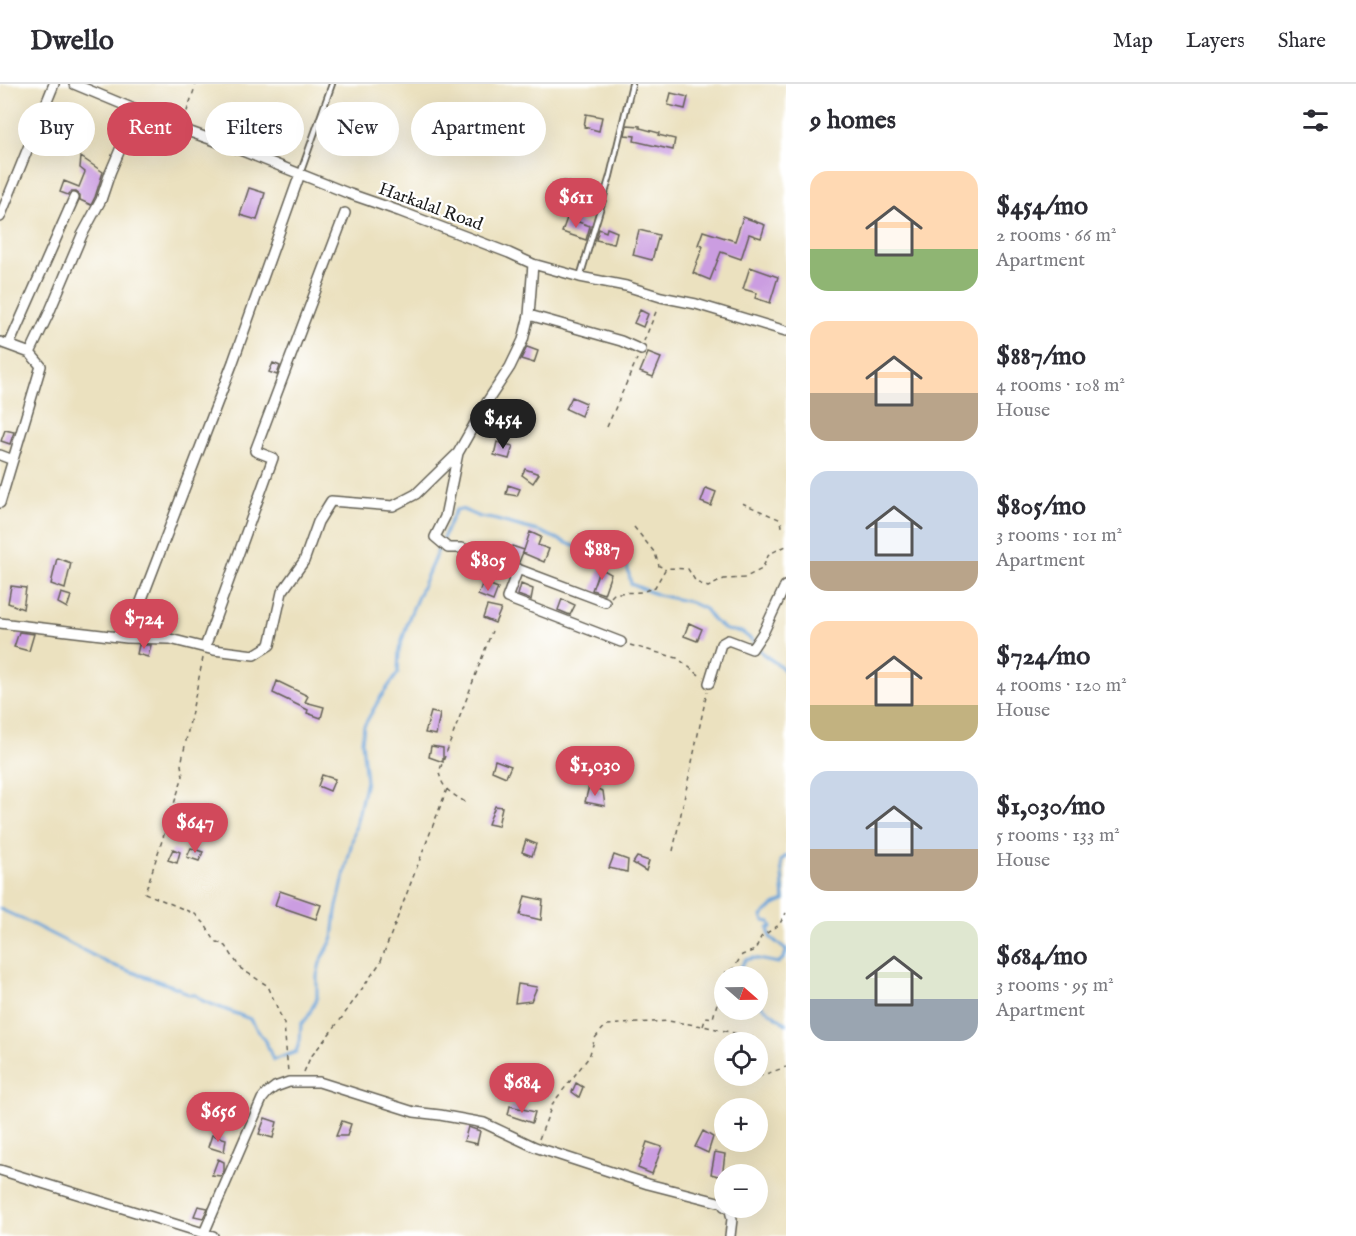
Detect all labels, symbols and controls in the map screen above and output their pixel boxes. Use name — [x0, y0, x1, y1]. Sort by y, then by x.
text: Dwello — [30, 24, 114, 59]
text: Map — [1113, 28, 1153, 55]
text: Layers — [1186, 28, 1245, 55]
text: Share — [1278, 28, 1326, 55]
chip: Buy — [18, 102, 95, 156]
chip: Rent — [107, 102, 193, 156]
chip: Filters — [205, 102, 304, 156]
chip: New — [316, 102, 399, 156]
chip: Apartment — [411, 102, 546, 156]
text: 9 homes — [810, 104, 896, 137]
icon: filters — [1299, 104, 1332, 137]
street label: Harkalal Road — [375, 178, 486, 237]
pin: $611 — [540, 178, 612, 229]
text: $611 — [559, 185, 593, 210]
text: $454/mo — [996, 190, 1088, 223]
icon: home — [858, 195, 930, 267]
text: 2 rooms · 66 m² — [996, 223, 1117, 248]
text: Apartment — [996, 248, 1085, 273]
text: $887/mo — [996, 340, 1086, 373]
icon: home — [858, 345, 930, 417]
text: 4 rooms · 108 m² — [996, 373, 1125, 398]
text: House — [996, 398, 1050, 423]
pin: $454 — [467, 399, 539, 450]
text: $454 — [484, 406, 522, 431]
text: $805/mo — [996, 490, 1086, 523]
icon: home — [858, 495, 930, 567]
text: 3 rooms · 101 m² — [996, 523, 1122, 548]
pin: $887 — [566, 530, 638, 581]
text: $887 — [584, 537, 620, 562]
pin: $805 — [452, 541, 524, 592]
text: $805 — [470, 548, 506, 573]
text: Apartment — [996, 548, 1085, 573]
pin: $724 — [108, 599, 180, 650]
text: $724 — [124, 606, 164, 631]
text: $724/mo — [996, 640, 1090, 673]
icon: home — [858, 645, 930, 717]
text: 4 rooms · 120 m² — [996, 673, 1127, 698]
text: House — [996, 698, 1050, 723]
pin: $1,030 — [546, 746, 644, 797]
text: $1,030 — [570, 753, 620, 778]
text: $1,030/mo — [996, 790, 1105, 823]
icon: home — [858, 795, 930, 867]
pin: $647 — [159, 803, 231, 854]
text: $647 — [176, 810, 214, 835]
text: 5 rooms · 133 m² — [996, 823, 1120, 848]
text: House — [996, 848, 1050, 873]
text: $684/mo — [996, 940, 1087, 973]
icon: home — [858, 945, 930, 1017]
north arrow — [714, 966, 768, 1020]
map controls — [714, 966, 768, 1218]
text: 3 rooms · 95 m² — [996, 973, 1114, 998]
text: Apartment — [996, 998, 1085, 1023]
button: locate — [714, 1032, 768, 1086]
pin: $684 — [486, 1063, 558, 1114]
text: $684 — [503, 1070, 541, 1095]
pin: $656 — [182, 1092, 254, 1143]
button: + — [714, 1098, 768, 1152]
text: $656 — [200, 1099, 236, 1124]
button: − — [714, 1164, 768, 1218]

